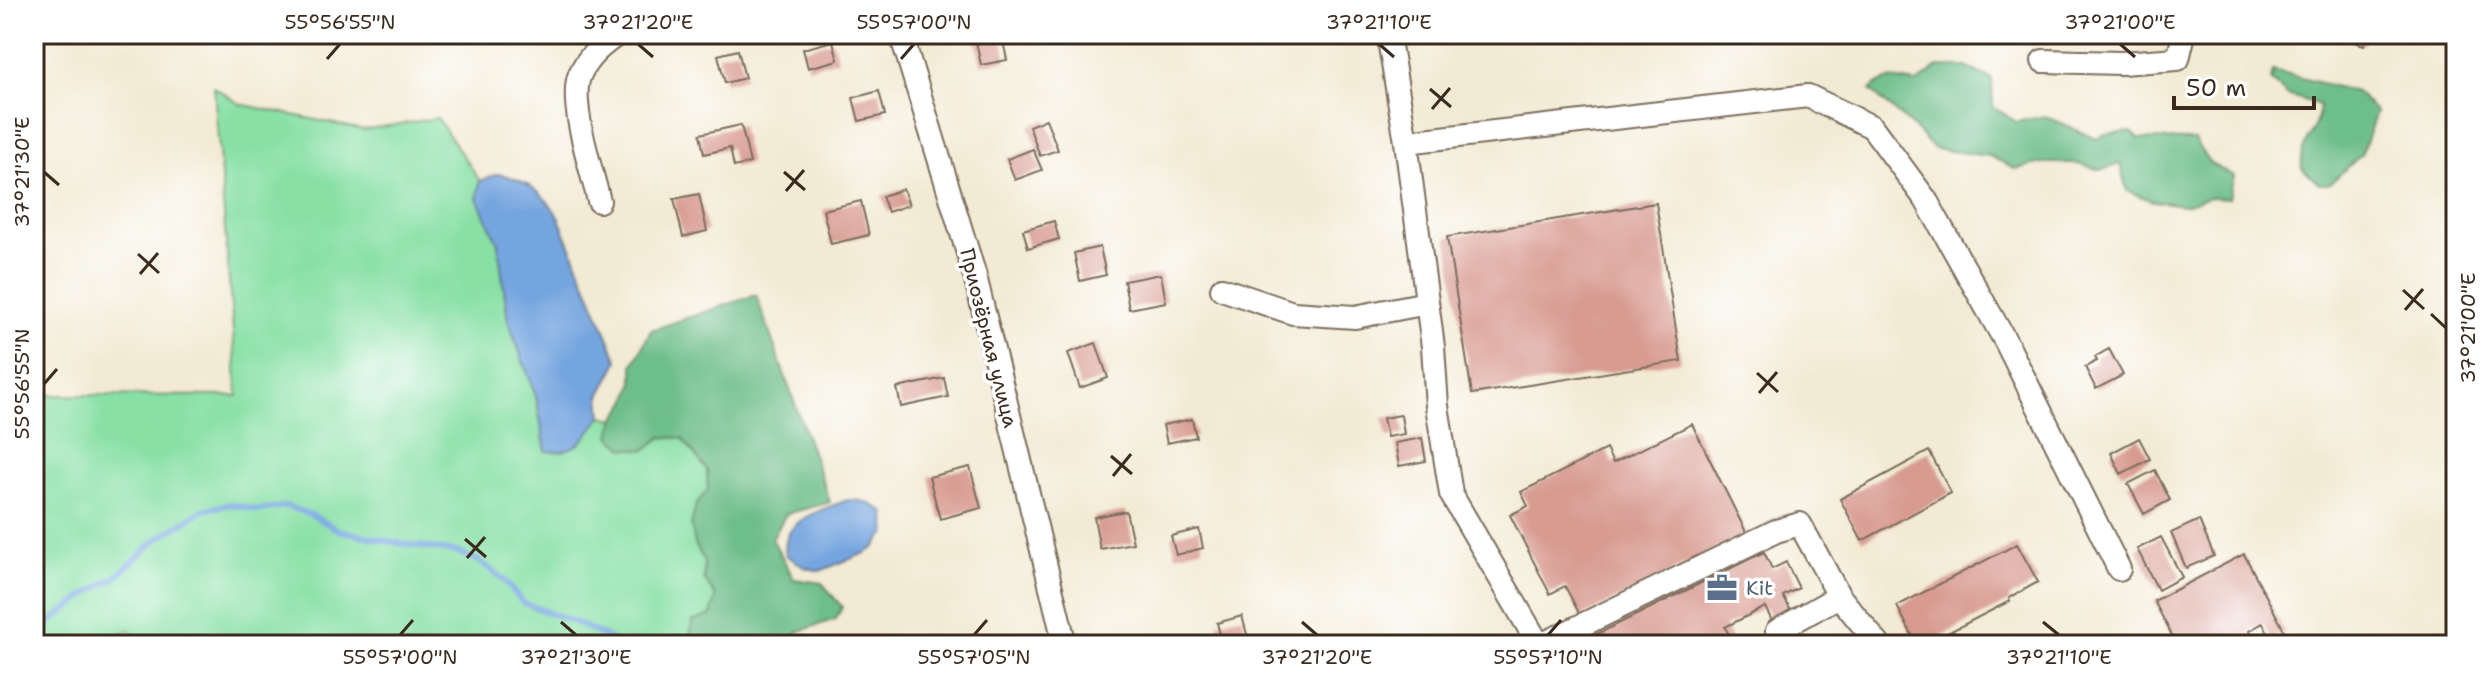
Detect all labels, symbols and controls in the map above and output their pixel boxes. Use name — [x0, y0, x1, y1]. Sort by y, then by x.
text: 55°56'55"N — [285, 9, 395, 35]
text: 37°21'20"E — [583, 9, 693, 35]
text: 55°57'00"N — [856, 9, 972, 35]
text: 37°21'10"E — [1326, 9, 1432, 35]
text: 37°21'00"E — [2064, 9, 2176, 35]
scale bar — [2174, 60, 2314, 110]
text: 50 m — [2186, 72, 2246, 104]
text: 37°21'30"E — [9, 116, 35, 228]
street label: Приозёрная улица — [954, 246, 1024, 431]
text: 37°21'00"E — [2455, 272, 2481, 384]
text: 55°56'55"N — [9, 329, 35, 439]
office icon: Kit — [1705, 571, 1739, 605]
place label: Kit — [1746, 575, 1773, 601]
text: 55°57'00"N — [342, 644, 458, 670]
text: 37°21'30"E — [520, 644, 632, 670]
text: 55°57'05"N — [918, 644, 1030, 670]
text: 37°21'20"E — [1262, 644, 1372, 670]
text: 55°57'10"N — [1493, 644, 1603, 670]
text: 37°21'10"E — [2006, 644, 2112, 670]

